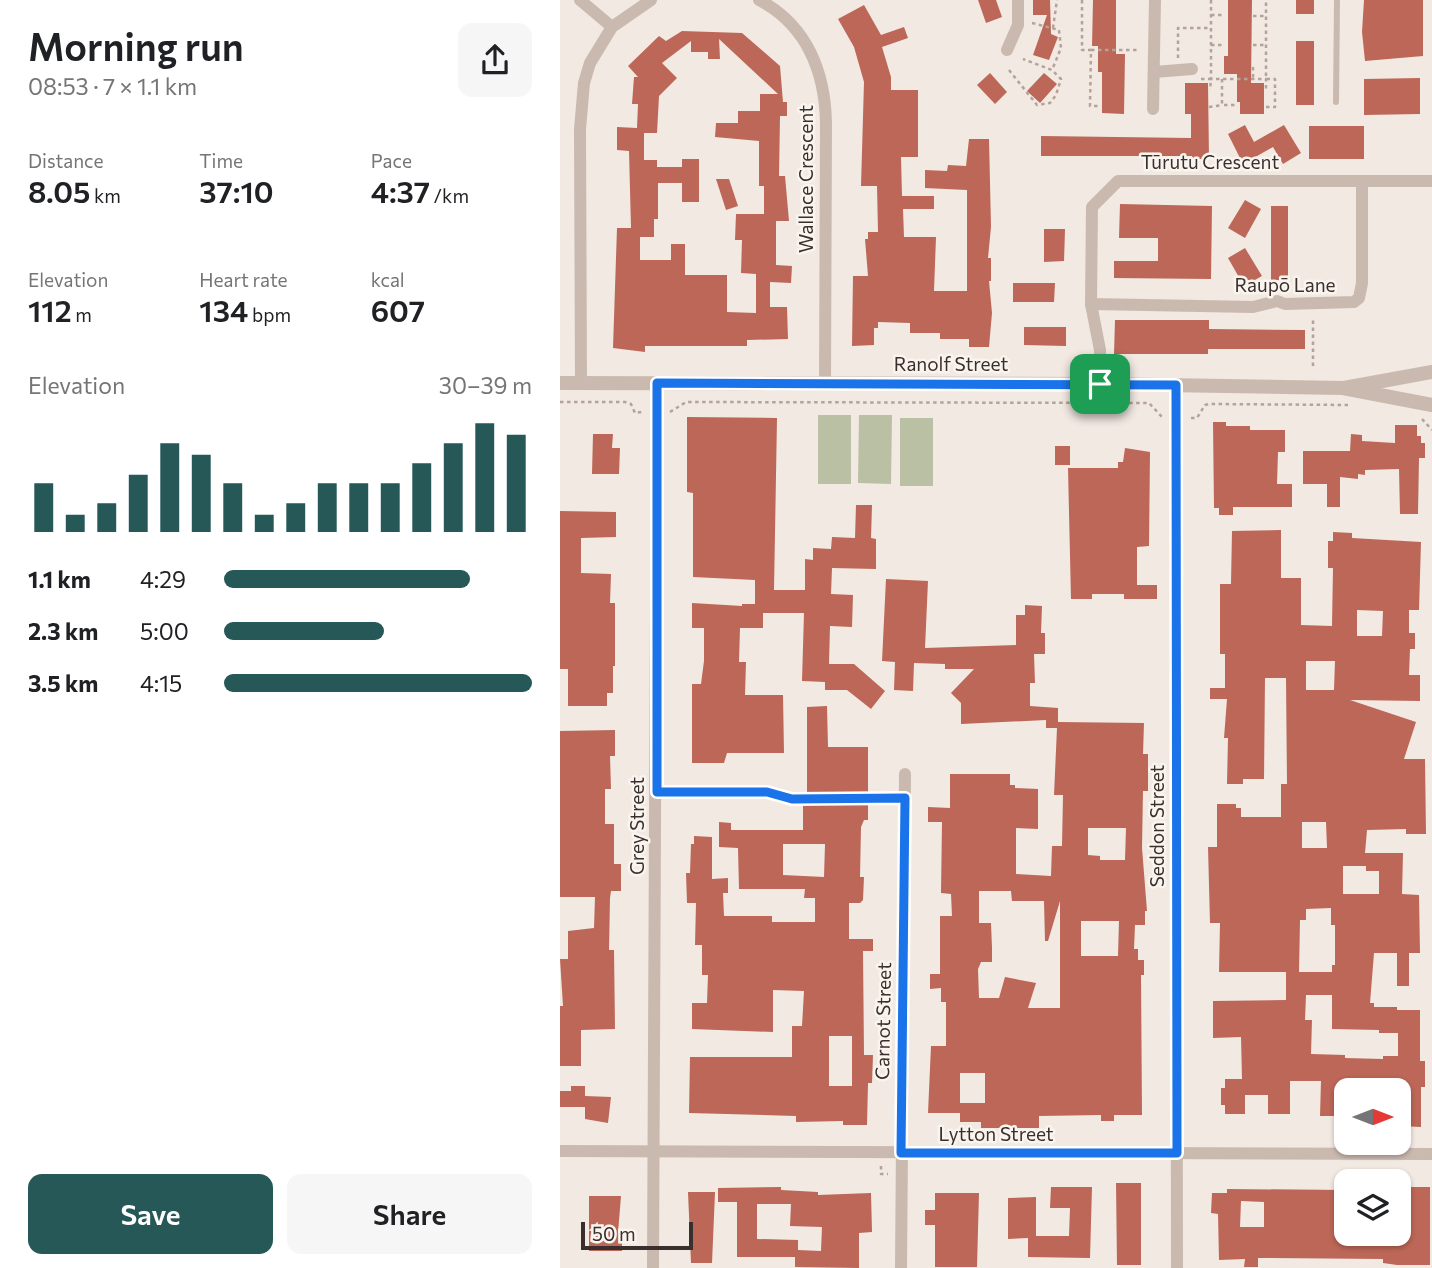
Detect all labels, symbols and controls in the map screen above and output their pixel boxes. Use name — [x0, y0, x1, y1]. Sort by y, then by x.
text: Morning run — [28, 22, 244, 69]
button: share — [458, 23, 532, 97]
text: 08:53 · 7 × 1.1 km — [28, 72, 197, 100]
street label: Wallace Crescent — [794, 105, 817, 253]
text: Distance — [28, 149, 104, 172]
text: Time — [199, 149, 243, 172]
text: Pace — [371, 149, 412, 172]
street label: Tūrutu Crescent — [1141, 150, 1279, 173]
text: 8.05 — [28, 172, 90, 209]
text: 37:10 — [199, 172, 274, 209]
text: 4:37 — [371, 172, 430, 209]
text: km — [90, 184, 121, 207]
text: /km — [430, 184, 469, 207]
text: Elevation — [28, 268, 108, 291]
text: Heart rate — [199, 268, 288, 291]
text: kcal — [371, 268, 405, 291]
street label: Raupō Lane — [1234, 273, 1336, 296]
text: 112 — [28, 291, 72, 328]
text: 134 — [199, 291, 248, 328]
text: 607 — [371, 291, 425, 328]
text: m — [72, 303, 92, 326]
text: bpm — [248, 303, 291, 326]
street label: Ranolf Street — [894, 352, 1008, 375]
pin — [1070, 354, 1130, 414]
icon: arrive — [1081, 365, 1119, 403]
text: Elevation — [28, 371, 125, 399]
text: 30–39 m — [439, 371, 532, 399]
text: 1.1 km — [28, 565, 91, 593]
text: 4:29 — [140, 565, 186, 593]
text: 2.3 km — [28, 617, 98, 645]
text: 5:00 — [140, 617, 189, 645]
text: 3.5 km — [28, 669, 98, 697]
text: 4:15 — [140, 669, 182, 697]
street label: Seddon Street — [1145, 764, 1168, 887]
street label: Grey Street — [625, 777, 648, 875]
street label: Carnot Street — [870, 962, 895, 1080]
north arrow — [1334, 1078, 1410, 1155]
map controls — [1334, 1078, 1411, 1246]
street label: Lytton Street — [938, 1122, 1054, 1145]
button: layers — [1334, 1169, 1411, 1246]
button: Save — [28, 1174, 273, 1254]
button: Share — [287, 1174, 532, 1254]
scale bar — [581, 1219, 693, 1251]
text: 50 m — [592, 1222, 636, 1245]

